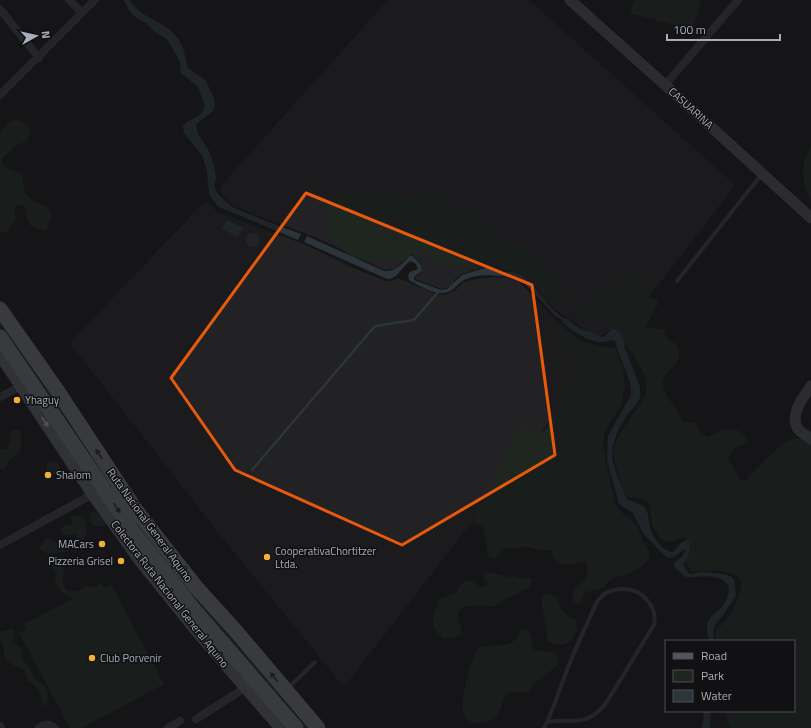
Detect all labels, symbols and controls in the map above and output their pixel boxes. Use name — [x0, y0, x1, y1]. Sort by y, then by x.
north arrow — [16, 16, 56, 56]
scale bar — [667, 16, 780, 42]
text: 100 m — [673, 20, 706, 39]
text: N — [37, 30, 54, 39]
street label: CASUARINA — [665, 83, 717, 133]
place label: Yhaguy — [25, 392, 60, 408]
marker: Yhaguy — [12, 395, 22, 405]
one-way arrow — [41, 416, 49, 427]
one-way arrow — [95, 449, 103, 459]
street label: Ruta Nacional General Aquino — [103, 465, 197, 585]
place label: Shalom — [56, 467, 91, 483]
marker: Shalom — [43, 470, 53, 480]
one-way arrow — [113, 503, 121, 513]
street label: Colectora Ruta Nacional General Aquino — [107, 517, 233, 671]
place label: MACars — [58, 536, 94, 552]
marker: MACars — [97, 539, 107, 549]
place label: CooperativaChortitzer Ltda. — [275, 543, 376, 572]
marker: CooperativaChortitzer Ltda. — [262, 552, 272, 562]
place label: Pizzeria Grisel — [48, 553, 113, 569]
marker: Pizzeria Grisel — [116, 556, 126, 566]
legend — [665, 640, 795, 712]
text: Road — [701, 646, 727, 665]
place label: Club Porvenir — [100, 650, 162, 666]
marker: Club Porvenir — [87, 653, 97, 663]
text: Park — [701, 666, 724, 685]
one-way arrow — [270, 672, 279, 682]
text: Water — [701, 686, 732, 705]

